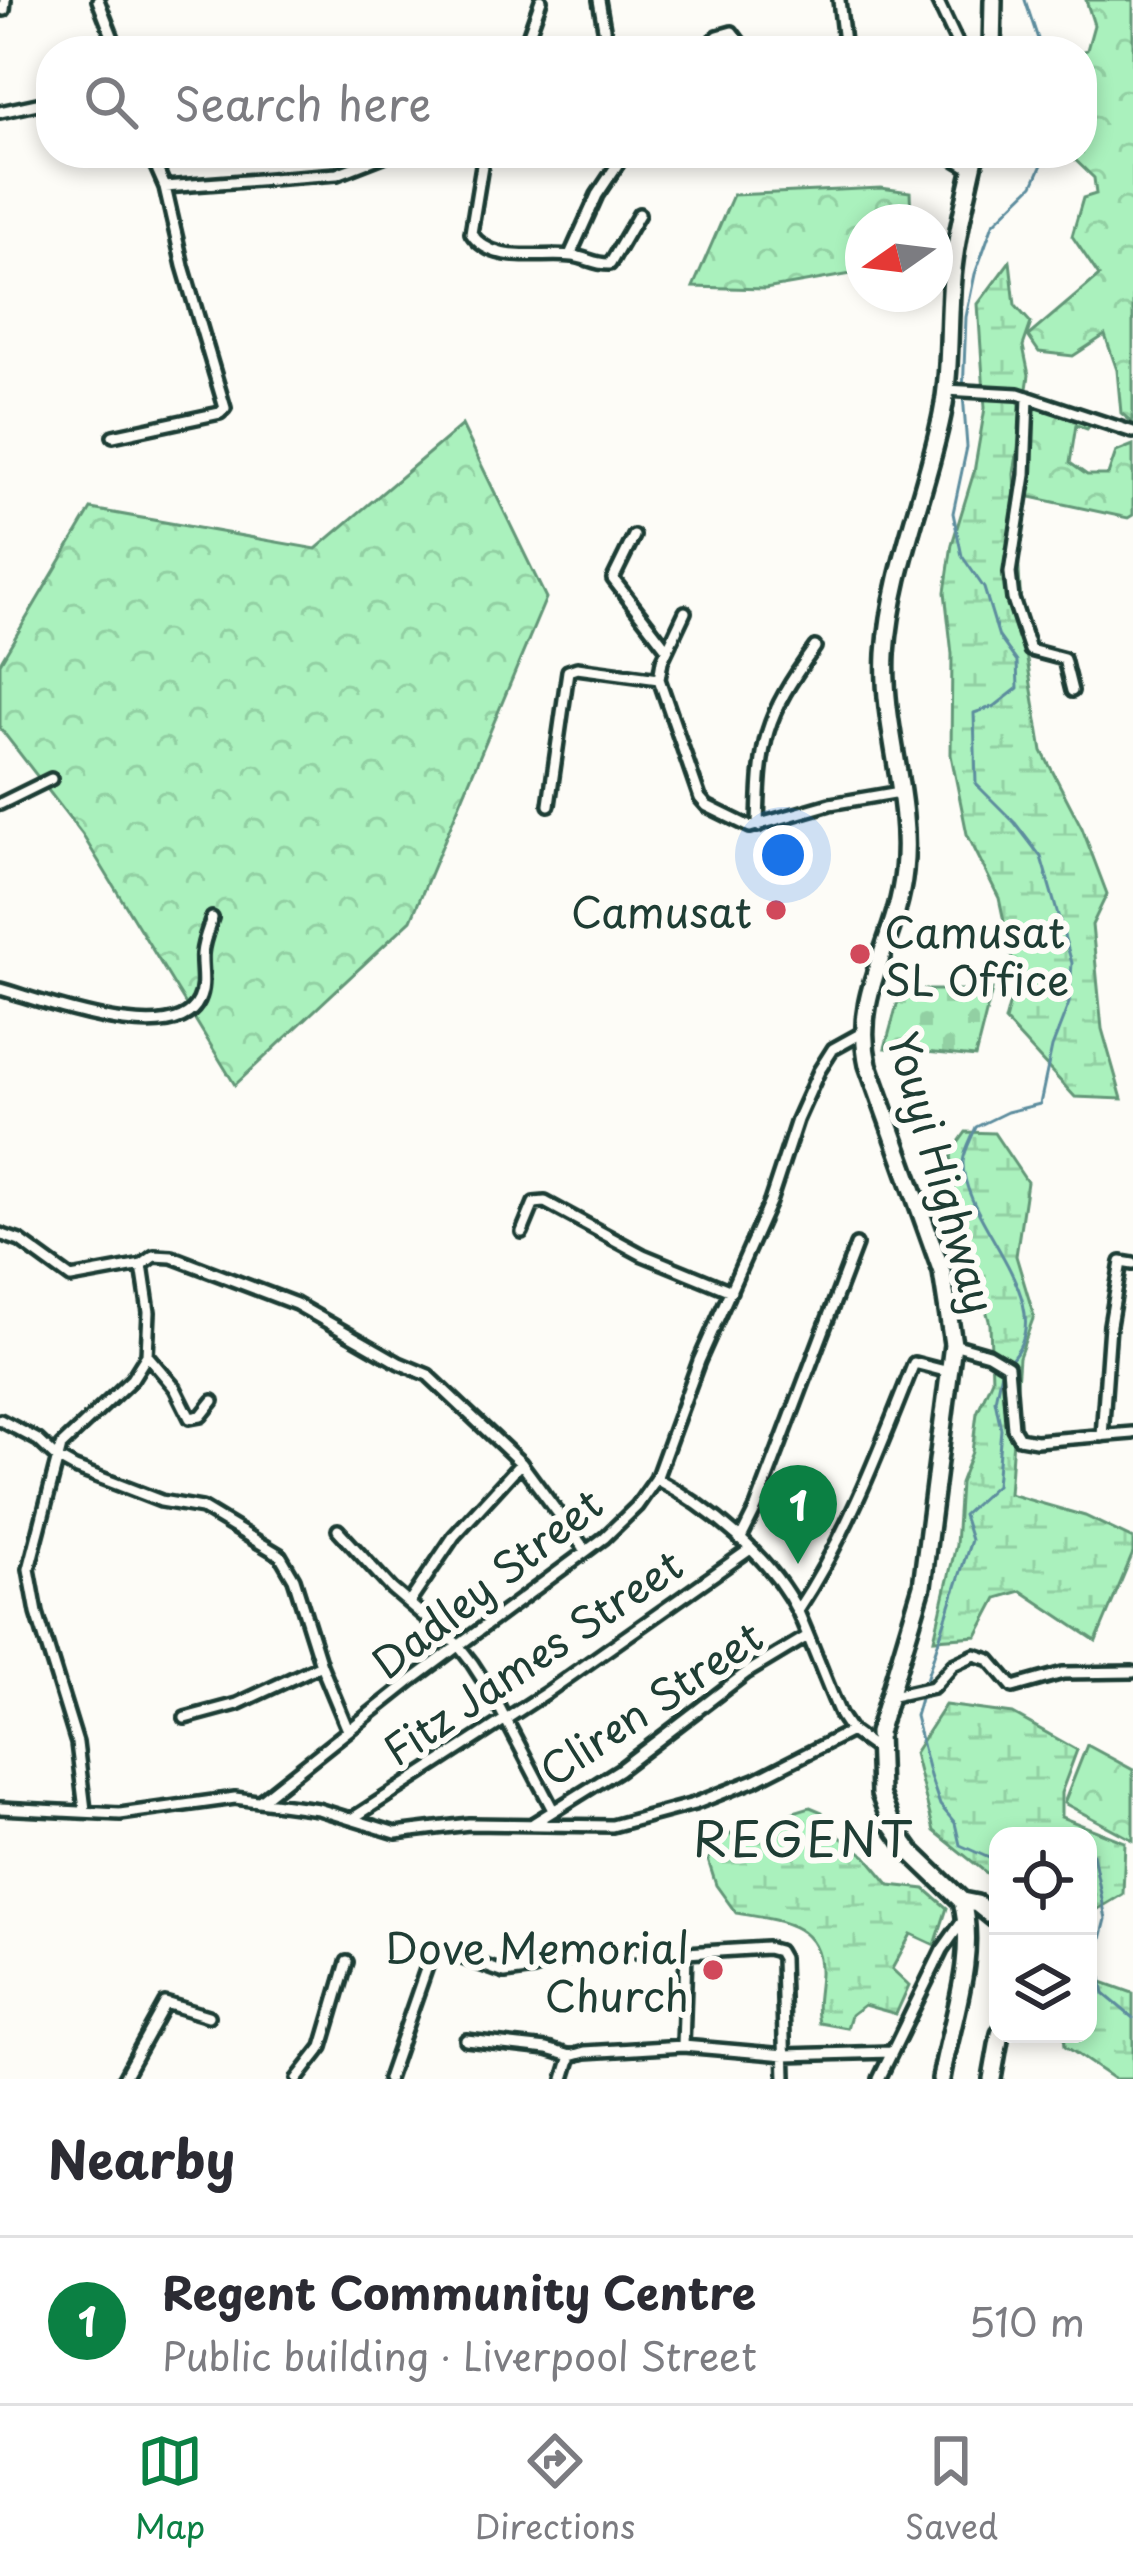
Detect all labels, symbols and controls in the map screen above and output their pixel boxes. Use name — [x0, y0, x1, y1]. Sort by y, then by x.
search box — [36, 36, 1097, 168]
text: Search here — [174, 68, 431, 136]
icon: search — [78, 69, 144, 135]
north arrow — [845, 204, 953, 312]
your location — [753, 825, 813, 885]
place label: Camusat — [571, 879, 752, 942]
marker: Camusat — [763, 897, 789, 923]
place label: Camusat SL Office — [884, 899, 1069, 1010]
marker: Camusat SL Office — [847, 941, 873, 967]
street label: Youyi Highway — [873, 1024, 1013, 1320]
pin: 1 — [759, 1465, 837, 1564]
street label: Dadley Street — [357, 1472, 615, 1692]
street label: Fitz James Street — [370, 1532, 694, 1780]
street label: Cliren Street — [526, 1604, 774, 1800]
district label: REGENT — [693, 1801, 915, 1873]
map controls — [989, 1827, 1097, 2043]
button: locate — [989, 1827, 1097, 1935]
place label: Dove Memorial Church — [385, 1915, 689, 2026]
button: layers — [989, 1935, 1097, 2043]
marker: Dove Memorial Church — [700, 1957, 726, 1983]
text: Nearby — [48, 2119, 235, 2196]
text: Regent Community Centre — [162, 2257, 756, 2325]
text: 1 — [78, 2291, 96, 2350]
text: 510 m — [968, 2291, 1085, 2350]
text: Public building · Liverpool Street — [162, 2325, 757, 2384]
tab: Map — [135, 2428, 205, 2550]
tab: Directions — [475, 2428, 635, 2550]
tab: Saved — [905, 2428, 998, 2550]

